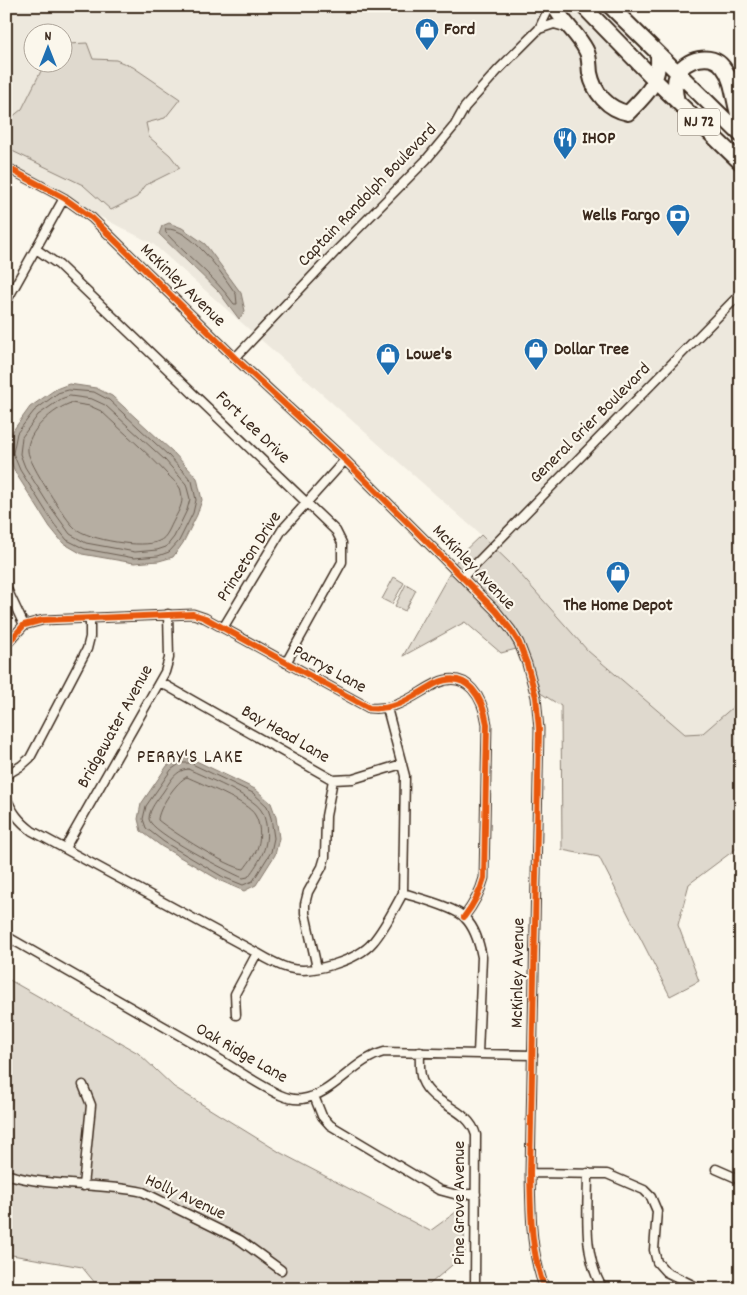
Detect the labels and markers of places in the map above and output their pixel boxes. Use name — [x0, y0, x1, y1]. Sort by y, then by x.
shop icon: Ford — [414, 17, 440, 51]
place label: Ford — [444, 18, 475, 43]
restaurant icon: IHOP — [552, 126, 578, 160]
place label: IHOP — [582, 127, 615, 152]
bank icon: Wells Fargo — [665, 203, 691, 237]
place label: Wells Fargo — [582, 204, 660, 229]
shop icon: Dollar Tree — [523, 337, 549, 371]
place label: Dollar Tree — [554, 338, 629, 363]
shop icon: Lowe's — [375, 342, 401, 376]
place label: Lowe's — [406, 343, 452, 368]
shop icon: The Home Depot — [605, 560, 631, 594]
place label: The Home Depot — [563, 594, 673, 619]

